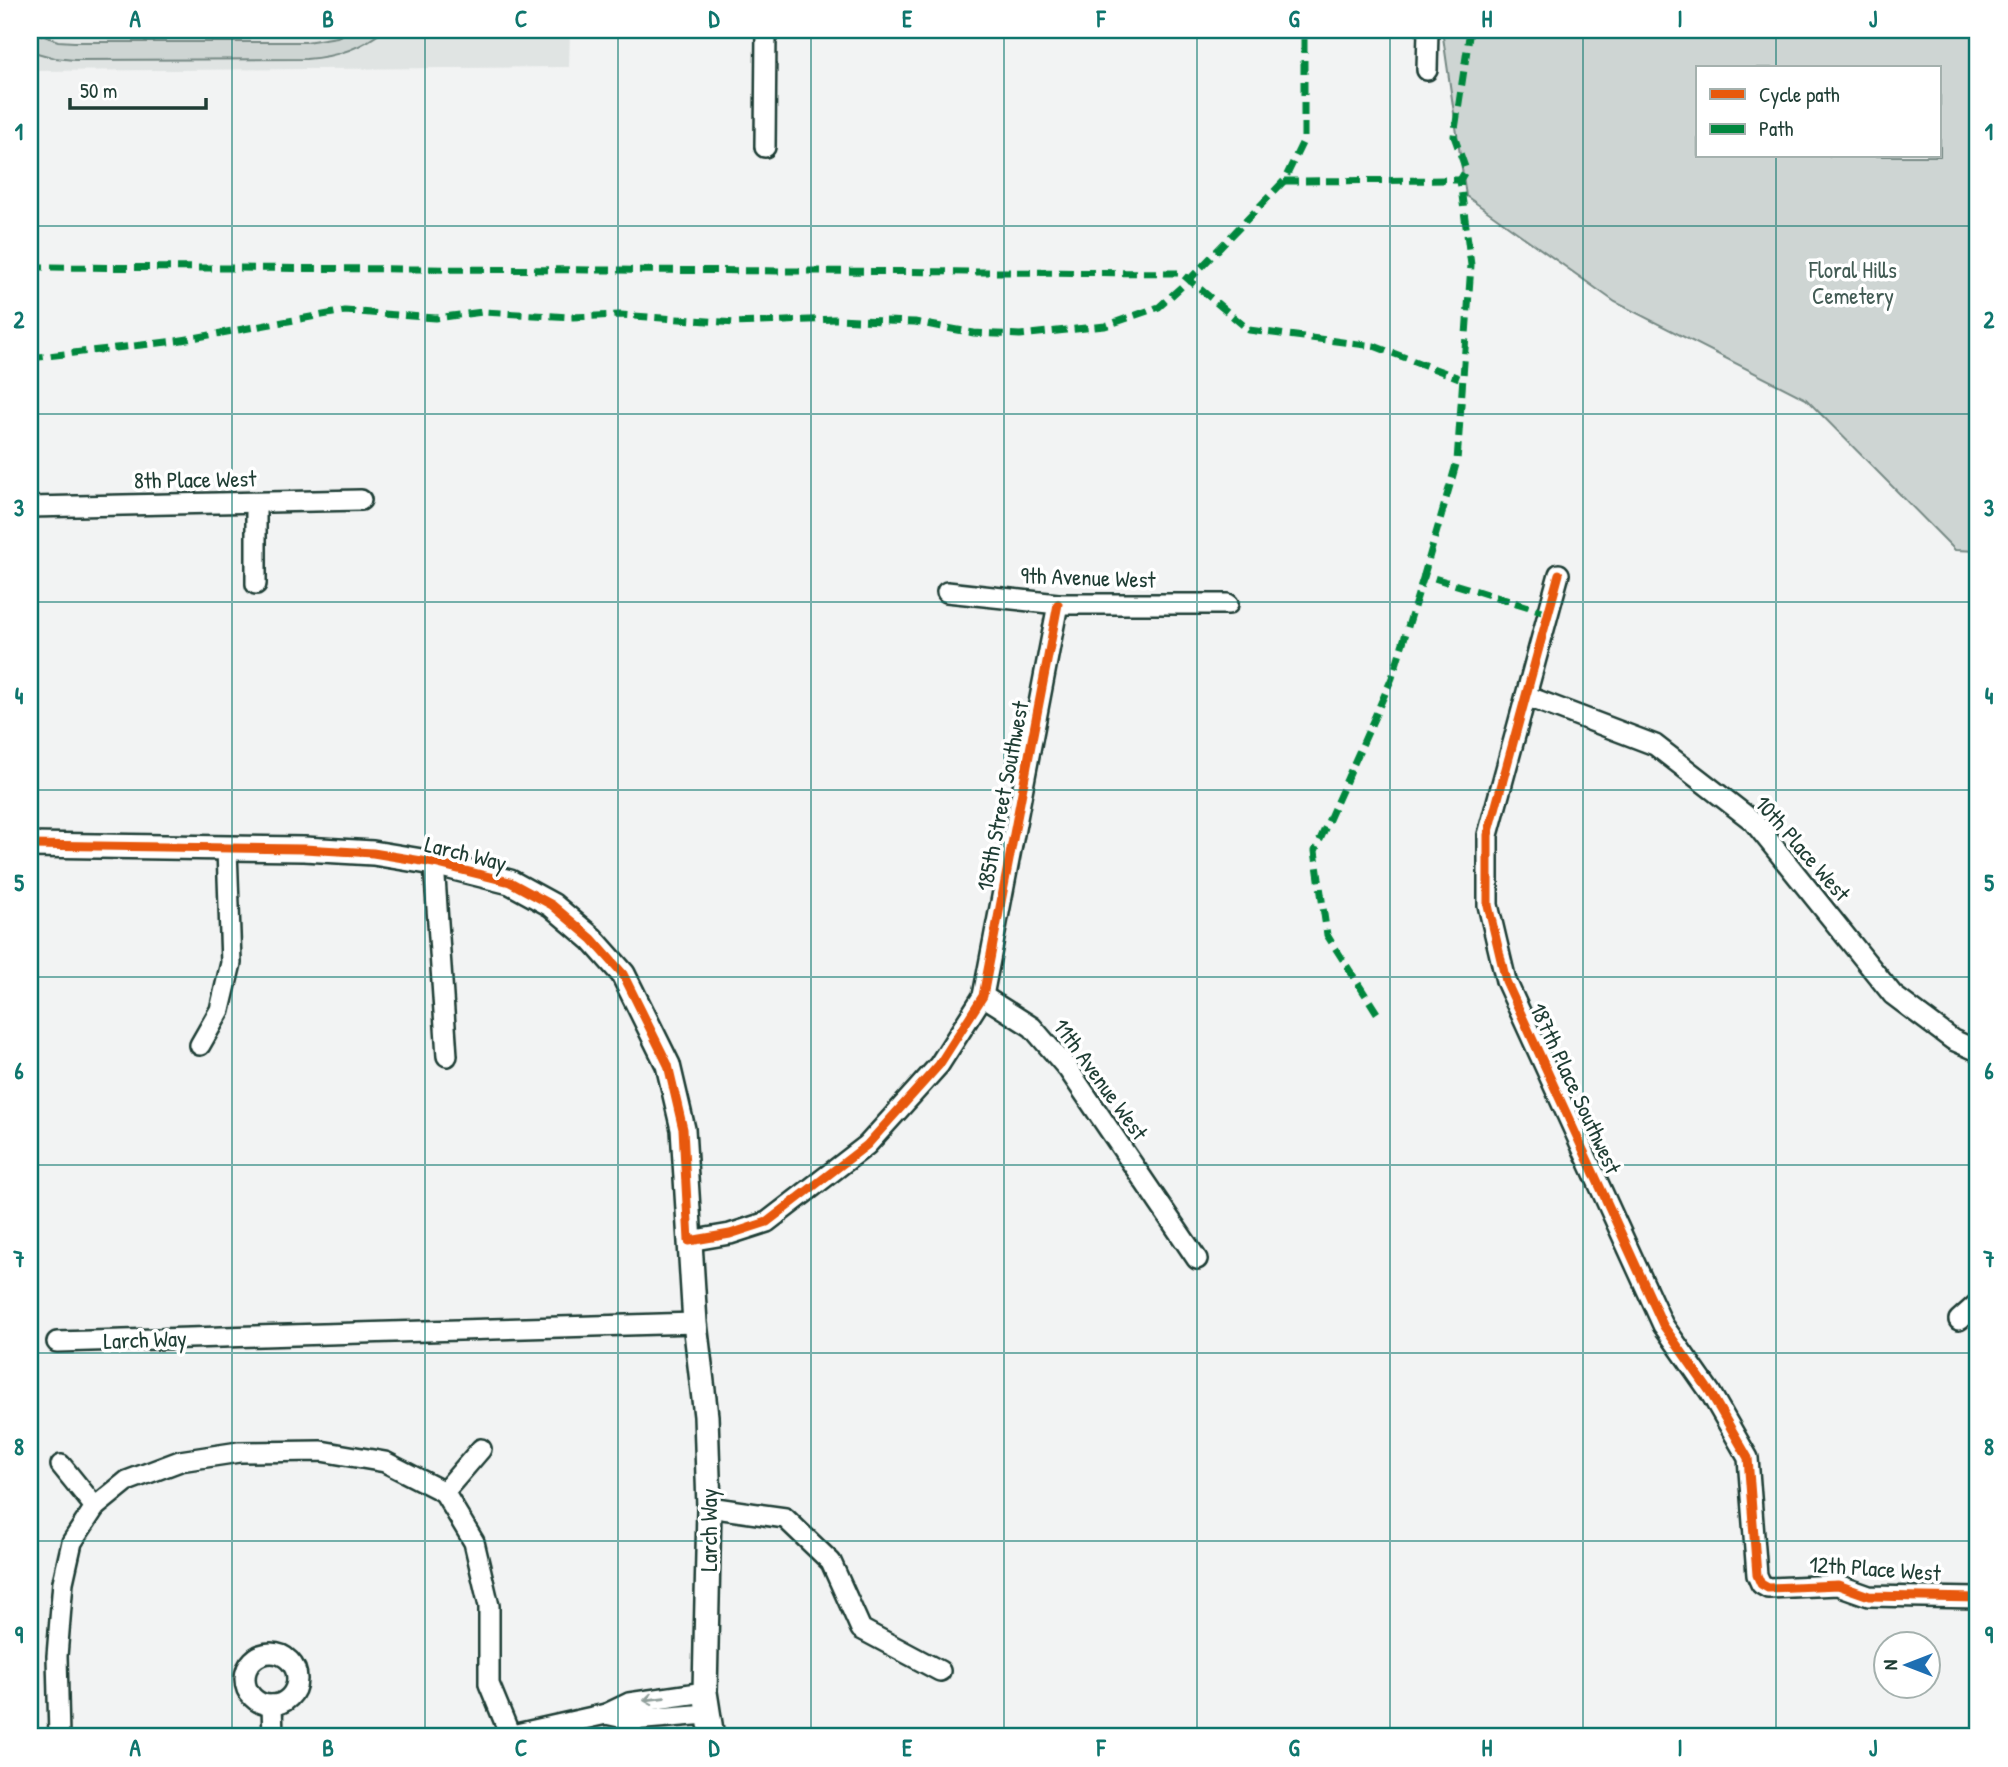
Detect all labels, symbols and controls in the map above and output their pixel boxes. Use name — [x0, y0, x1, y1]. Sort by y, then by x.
text: A — [129, 3, 141, 34]
text: B — [322, 3, 334, 34]
text: C — [515, 3, 527, 34]
text: D — [709, 3, 721, 34]
text: E — [902, 3, 913, 34]
text: F — [1096, 3, 1107, 34]
text: G — [1288, 3, 1300, 34]
text: H — [1482, 3, 1493, 34]
text: I — [1677, 3, 1683, 34]
text: J — [1869, 3, 1878, 34]
scale bar — [70, 66, 206, 110]
legend — [1696, 66, 1941, 158]
text: 50 m — [80, 76, 117, 105]
text: Cycle path — [1759, 80, 1840, 109]
text: Path — [1759, 114, 1794, 143]
text: 1 — [15, 116, 23, 147]
text: 1 — [1985, 116, 1993, 147]
park label: Floral Hills Cemetery — [1808, 254, 1897, 311]
text: 2 — [14, 304, 25, 335]
text: 2 — [1984, 304, 1995, 335]
street label: 8th Place West — [133, 462, 258, 496]
text: 3 — [14, 492, 24, 523]
text: 3 — [1984, 492, 1994, 523]
street label: 9th Avenue West — [1020, 559, 1157, 595]
text: 4 — [15, 680, 24, 711]
text: 4 — [1985, 680, 1994, 711]
street label: 185th Street Southwest — [968, 697, 1036, 894]
street label: 10th Place West — [1748, 788, 1858, 908]
street label: Larch Way — [422, 828, 510, 878]
text: 5 — [14, 867, 24, 898]
text: 5 — [1984, 867, 1994, 898]
street label: 187th Place Southwest — [1523, 997, 1630, 1179]
street label: 11th Avenue West — [1046, 1012, 1156, 1147]
text: 6 — [14, 1055, 24, 1086]
text: 6 — [1984, 1055, 1994, 1086]
text: 7 — [12, 1243, 25, 1274]
text: 7 — [1982, 1243, 1995, 1274]
street label: Larch Way — [103, 1322, 187, 1356]
text: 8 — [14, 1431, 24, 1462]
text: 8 — [1984, 1431, 1994, 1462]
street label: Larch Way — [693, 1488, 724, 1572]
street label: 12th Place West — [1808, 1548, 1943, 1588]
text: 9 — [15, 1619, 24, 1650]
text: 9 — [1985, 1619, 1994, 1650]
north arrow — [1871, 1630, 1941, 1700]
text: N — [1877, 1660, 1903, 1670]
one-way arrow — [643, 1693, 666, 1706]
text: A — [129, 1732, 141, 1763]
text: B — [322, 1732, 334, 1763]
text: C — [515, 1732, 527, 1763]
text: D — [709, 1732, 721, 1763]
text: E — [902, 1732, 913, 1763]
text: F — [1096, 1732, 1107, 1763]
text: G — [1288, 1732, 1300, 1763]
text: H — [1482, 1732, 1493, 1763]
text: I — [1677, 1732, 1683, 1763]
text: J — [1869, 1732, 1878, 1763]

